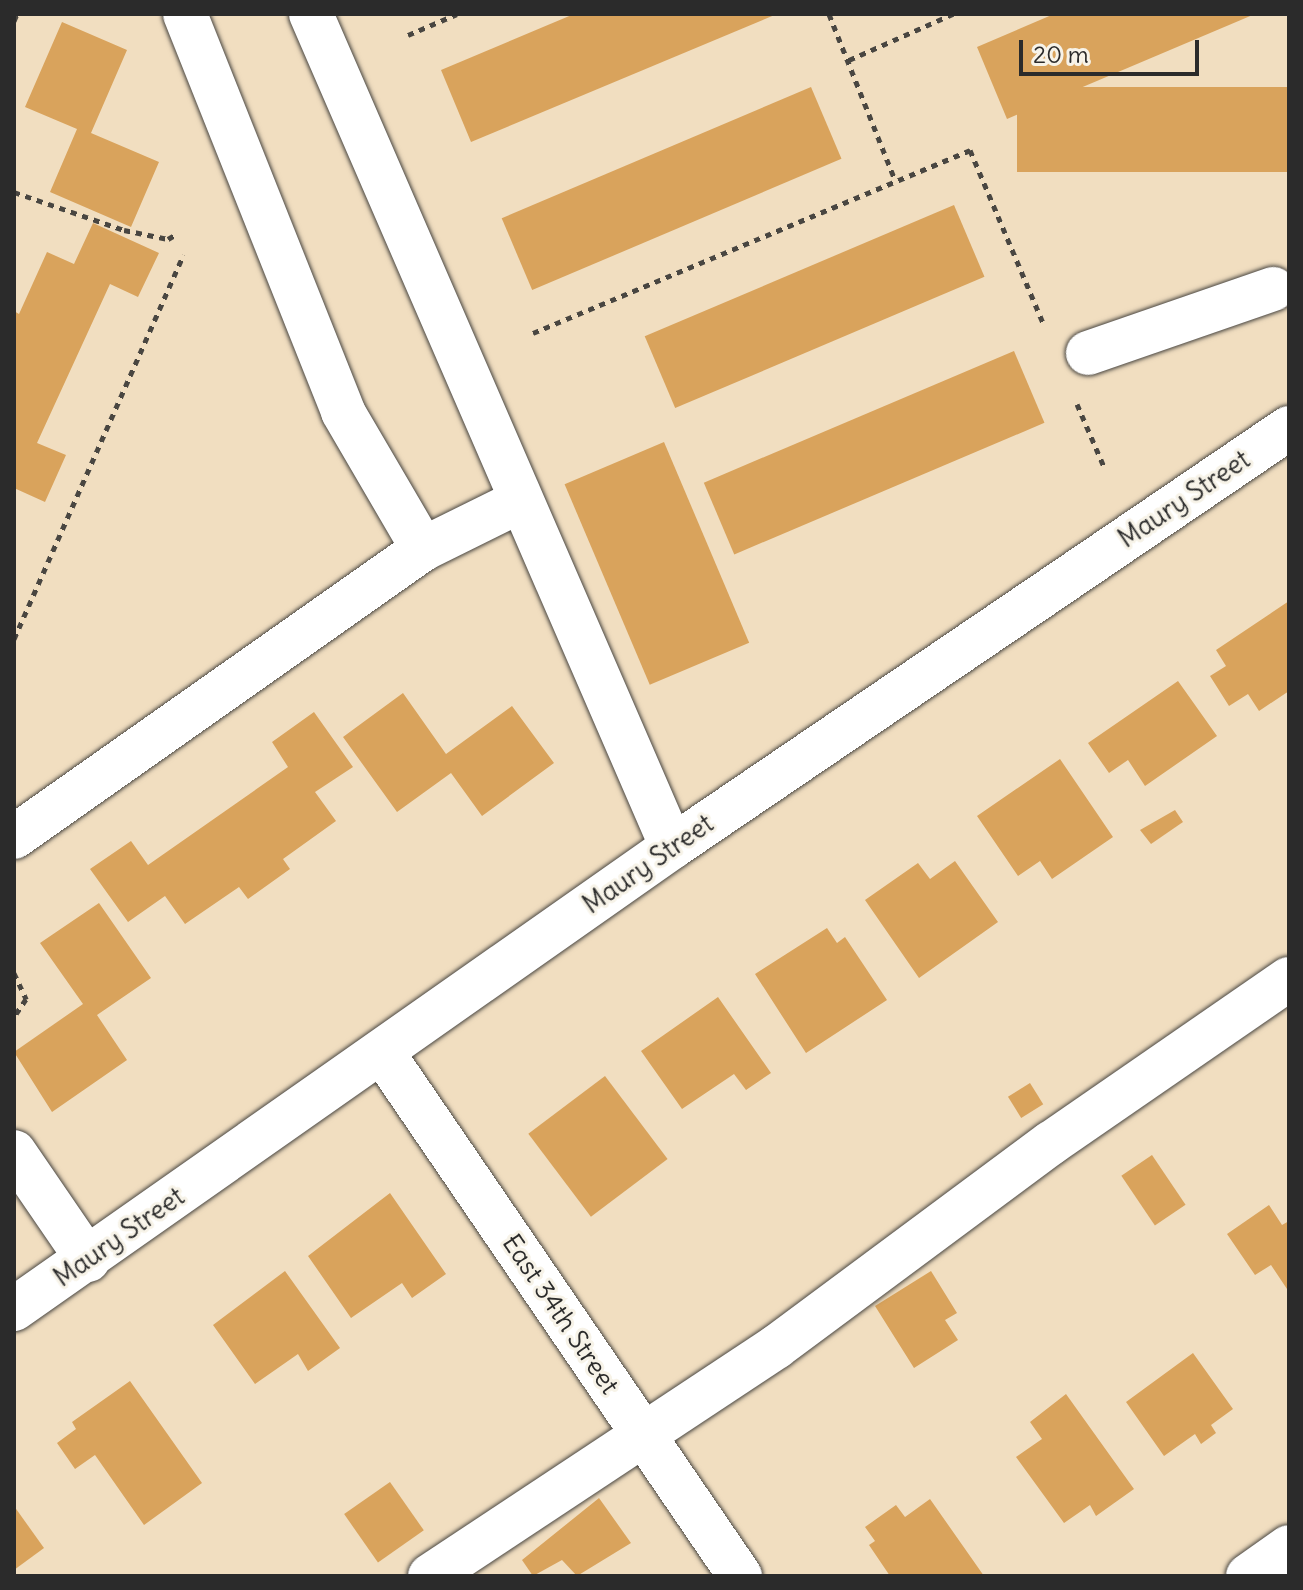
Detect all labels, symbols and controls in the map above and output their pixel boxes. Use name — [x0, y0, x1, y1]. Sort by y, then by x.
scale bar — [1023, 24, 1203, 74]
text: 20 m — [1033, 39, 1089, 69]
street label: Maury Street — [1112, 444, 1256, 554]
street label: Maury Street — [577, 808, 719, 920]
street label: Maury Street — [48, 1181, 190, 1293]
street label: East 34th Street — [496, 1228, 626, 1400]

